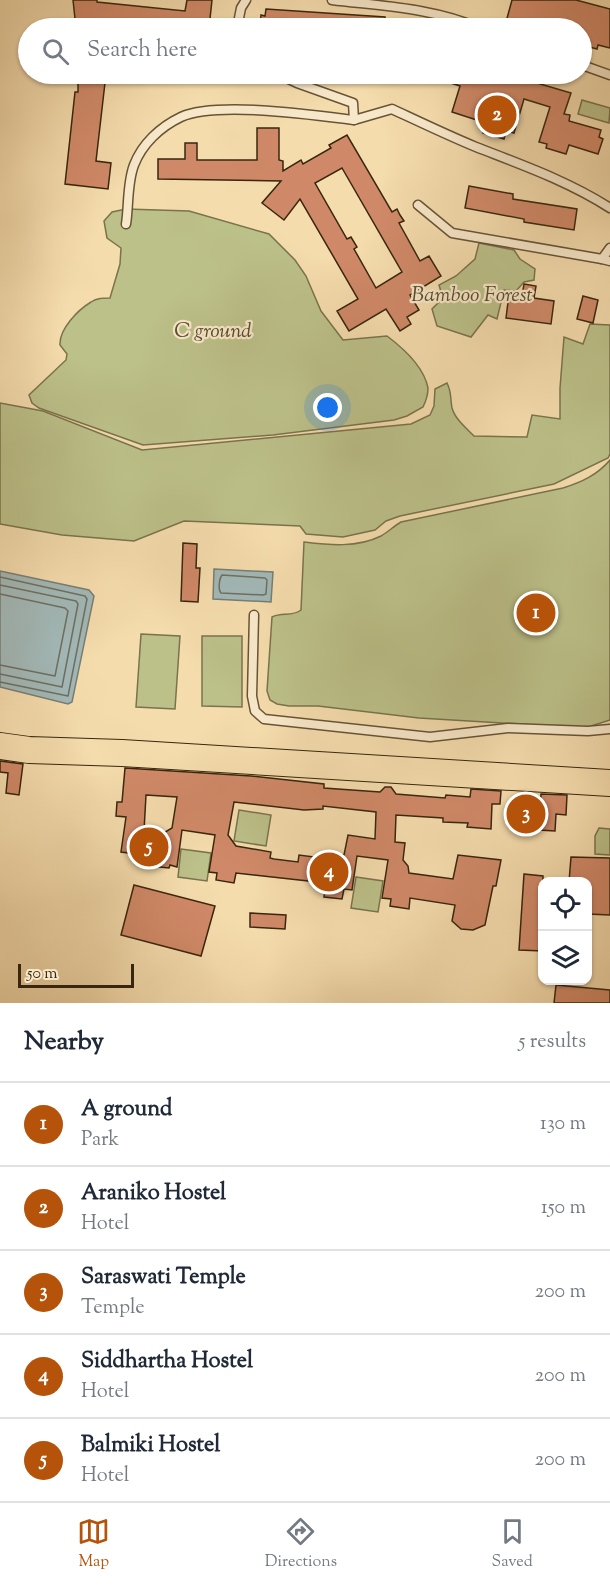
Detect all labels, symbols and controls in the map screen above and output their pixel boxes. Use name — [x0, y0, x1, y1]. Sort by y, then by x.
search box — [18, 18, 592, 84]
icon: search — [39, 35, 72, 68]
text: Search here — [87, 35, 197, 67]
pin: 2 — [478, 92, 516, 138]
park label: Bamboo Forest — [411, 281, 533, 311]
park label: C ground — [174, 317, 252, 347]
your location — [313, 393, 342, 422]
pin: 1 — [516, 590, 556, 636]
pin: 3 — [506, 792, 546, 836]
pin: 5 — [130, 824, 168, 870]
pin: 4 — [310, 850, 348, 894]
map controls — [538, 877, 592, 985]
button: locate — [538, 877, 592, 931]
button: layers — [538, 931, 592, 985]
scale bar — [18, 961, 134, 989]
text: 50 m — [27, 963, 58, 986]
text: Nearby — [24, 1024, 104, 1061]
text: 5 results — [519, 1028, 586, 1057]
text: A ground — [81, 1094, 172, 1126]
text: 1 — [40, 1110, 47, 1139]
text: 130 m — [540, 1110, 586, 1139]
text: Park — [81, 1126, 119, 1155]
text: Araniko Hostel — [81, 1178, 226, 1210]
text: 2 — [39, 1194, 48, 1223]
text: 150 m — [541, 1194, 586, 1223]
text: Hotel — [81, 1210, 129, 1239]
text: Saraswati Temple — [81, 1262, 246, 1294]
text: 3 — [39, 1278, 48, 1307]
text: 200 m — [535, 1278, 586, 1307]
text: Temple — [81, 1294, 145, 1323]
text: Siddhartha Hostel — [81, 1346, 253, 1378]
text: 4 — [38, 1362, 49, 1391]
text: 200 m — [535, 1362, 586, 1391]
text: Hotel — [81, 1378, 129, 1407]
text: Balmiki Hostel — [81, 1430, 220, 1462]
text: 5 — [40, 1446, 47, 1475]
text: 200 m — [535, 1446, 586, 1475]
text: Hotel — [81, 1462, 129, 1491]
tab: Map — [77, 1515, 110, 1574]
tab: Directions — [265, 1515, 337, 1574]
tab: Saved — [492, 1515, 533, 1574]

